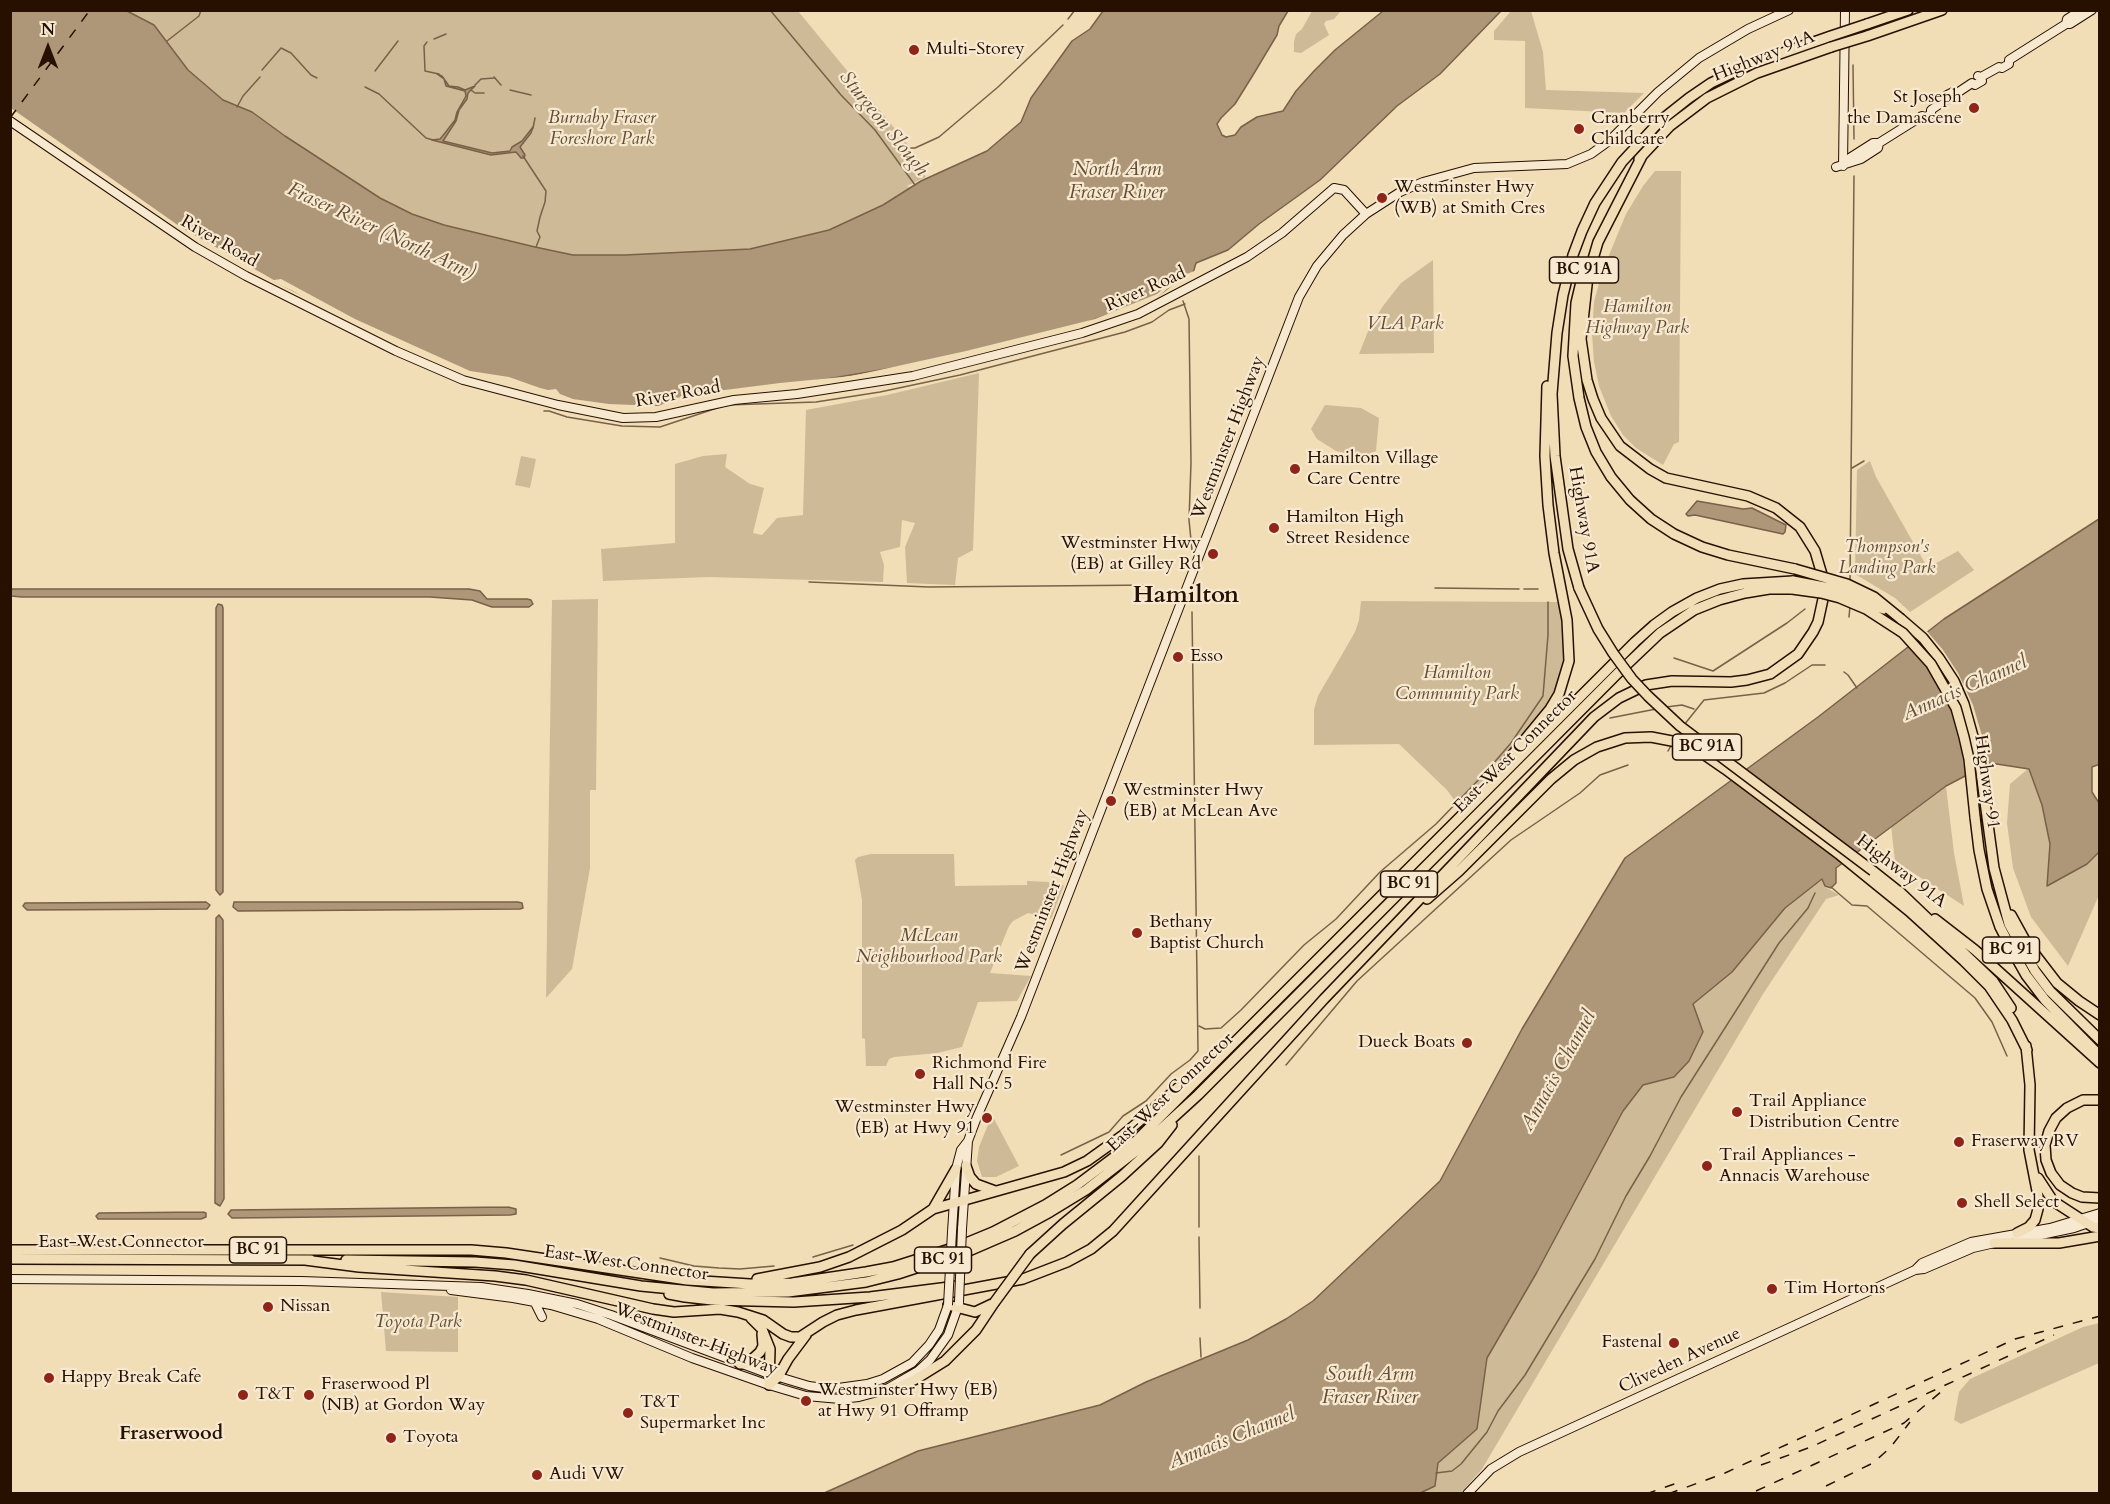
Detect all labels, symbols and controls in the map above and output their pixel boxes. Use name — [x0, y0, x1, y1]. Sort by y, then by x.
north arrow — [18, 18, 78, 78]
text: N — [41, 19, 55, 41]
street label: Highway 91A — [1710, 27, 1818, 87]
place label: Multi-Storey — [926, 39, 1025, 61]
marker: Multi-Storey — [907, 43, 921, 57]
water label: Sturgeon Slough — [833, 66, 933, 182]
place label: St Joseph the Damascene — [1847, 87, 1962, 130]
marker: St Joseph the Damascene — [1967, 101, 1981, 115]
park label: Burnaby Fraser Foreshore Park — [548, 108, 656, 150]
place label: Cranberry Childcare — [1591, 108, 1670, 150]
marker: Cranberry Childcare — [1572, 122, 1586, 136]
water label: North Arm Fraser River — [1069, 158, 1165, 205]
place label: Westminster Hwy (WB) at Smith Cres — [1394, 177, 1545, 219]
water label: Fraser River (North Arm) — [283, 178, 479, 286]
marker: Westminster Hwy (WB) at Smith Cres — [1375, 191, 1389, 205]
street label: River Road — [176, 211, 262, 273]
road number: BC 91A — [1550, 257, 1618, 283]
street label: River Road — [1102, 263, 1190, 317]
park label: Hamilton Highway Park — [1585, 297, 1689, 340]
park label: VLA Park — [1366, 314, 1444, 336]
street label: Westminster Highway — [1188, 353, 1270, 523]
street label: River Road — [634, 377, 722, 413]
place label: Hamilton Village Care Centre — [1307, 448, 1439, 490]
marker: Hamilton Village Care Centre — [1288, 462, 1302, 476]
street label: Highway 91A — [1563, 465, 1603, 575]
place label: Hamilton High Street Residence — [1286, 507, 1410, 550]
marker: Hamilton High Street Residence — [1267, 521, 1281, 535]
place label: Westminster Hwy (EB) at Gilley Rd — [1060, 533, 1201, 576]
park label: Thompson's Landing Park — [1838, 537, 1936, 580]
marker: Westminster Hwy (EB) at Gilley Rd — [1206, 547, 1220, 561]
district label: Hamilton — [1133, 582, 1239, 610]
place label: Esso — [1190, 646, 1223, 668]
marker: Esso — [1171, 650, 1185, 664]
water label: Annacis Channel — [1899, 651, 2031, 727]
park label: Hamilton Community Park — [1395, 663, 1519, 706]
street label: East-West Connector — [1450, 686, 1582, 818]
street label: Highway 91 — [1969, 733, 2003, 831]
road number: BC 91A — [1672, 734, 1742, 760]
place label: Westminster Hwy (EB) at McLean Ave — [1123, 780, 1278, 822]
marker: Westminster Hwy (EB) at McLean Ave — [1104, 794, 1118, 808]
street label: Westminster Highway — [1012, 806, 1094, 976]
street label: Highway 91A — [1851, 831, 1951, 913]
road number: BC 91 — [1380, 871, 1438, 897]
place label: Bethany Baptist Church — [1149, 912, 1264, 954]
park label: McLean Neighbourhood Park — [856, 926, 1002, 968]
marker: Bethany Baptist Church — [1130, 926, 1144, 940]
road number: BC 91 — [1982, 937, 2040, 963]
water label: Annacis Channel — [1516, 1006, 1602, 1136]
street label: East-West Connector — [1103, 1029, 1239, 1157]
place label: Dueck Boats — [1358, 1032, 1455, 1054]
marker: Dueck Boats — [1460, 1036, 1474, 1050]
place label: Richmond Fire Hall No. 5 — [932, 1053, 1047, 1096]
marker: Richmond Fire Hall No. 5 — [913, 1067, 927, 1081]
place label: Trail Appliance Distribution Centre — [1749, 1091, 1900, 1134]
place label: Westminster Hwy (EB) at Hwy 91 — [834, 1097, 975, 1140]
marker: Trail Appliance Distribution Centre — [1730, 1105, 1744, 1119]
marker: Westminster Hwy (EB) at Hwy 91 — [980, 1111, 994, 1125]
place label: Fraserway RV — [1971, 1131, 2079, 1153]
marker: Fraserway RV — [1952, 1135, 1966, 1149]
place label: Trail Appliances - Annacis Warehouse — [1719, 1145, 1870, 1188]
marker: Trail Appliances - Annacis Warehouse — [1700, 1159, 1714, 1173]
place label: Shell Select — [1974, 1192, 2059, 1214]
marker: Shell Select — [1955, 1196, 1969, 1210]
street label: East-West Connector — [38, 1232, 204, 1254]
road number: BC 91 — [230, 1237, 286, 1263]
street label: East-West Connector — [543, 1242, 709, 1286]
road number: BC 91 — [914, 1247, 972, 1273]
place label: Tim Hortons — [1784, 1278, 1885, 1300]
marker: Tim Hortons — [1765, 1282, 1779, 1296]
place label: Nissan — [280, 1296, 330, 1318]
street label: Westminster Highway — [611, 1299, 781, 1381]
marker: Nissan — [261, 1300, 275, 1314]
park label: Toyota Park — [374, 1312, 462, 1334]
street label: Cliveden Avenue — [1616, 1323, 1744, 1399]
place label: Fastenal — [1601, 1332, 1662, 1354]
marker: Fastenal — [1667, 1336, 1681, 1350]
water label: South Arm Fraser River — [1322, 1363, 1418, 1410]
place label: Happy Break Cafe — [61, 1367, 202, 1389]
marker: Happy Break Cafe — [42, 1371, 56, 1385]
place label: Fraserwood Pl (NB) at Gordon Way — [321, 1374, 485, 1416]
place label: Westminster Hwy (EB) at Hwy 91 Offramp — [818, 1380, 998, 1422]
place label: T&T — [255, 1384, 295, 1406]
marker: T&T — [236, 1388, 250, 1402]
marker: Fraserwood Pl (NB) at Gordon Way — [302, 1388, 316, 1402]
place label: T&T Supermarket Inc — [640, 1392, 766, 1434]
marker: Westminster Hwy (EB) at Hwy 91 Offramp — [799, 1394, 813, 1408]
water label: Annacis Channel — [1165, 1403, 1299, 1475]
marker: T&T Supermarket Inc — [621, 1406, 635, 1420]
district label: Fraserwood — [119, 1422, 223, 1446]
place label: Toyota — [403, 1427, 459, 1449]
marker: Toyota — [384, 1431, 398, 1445]
place label: Audi VW — [549, 1464, 624, 1486]
marker: Audi VW — [530, 1468, 544, 1482]

